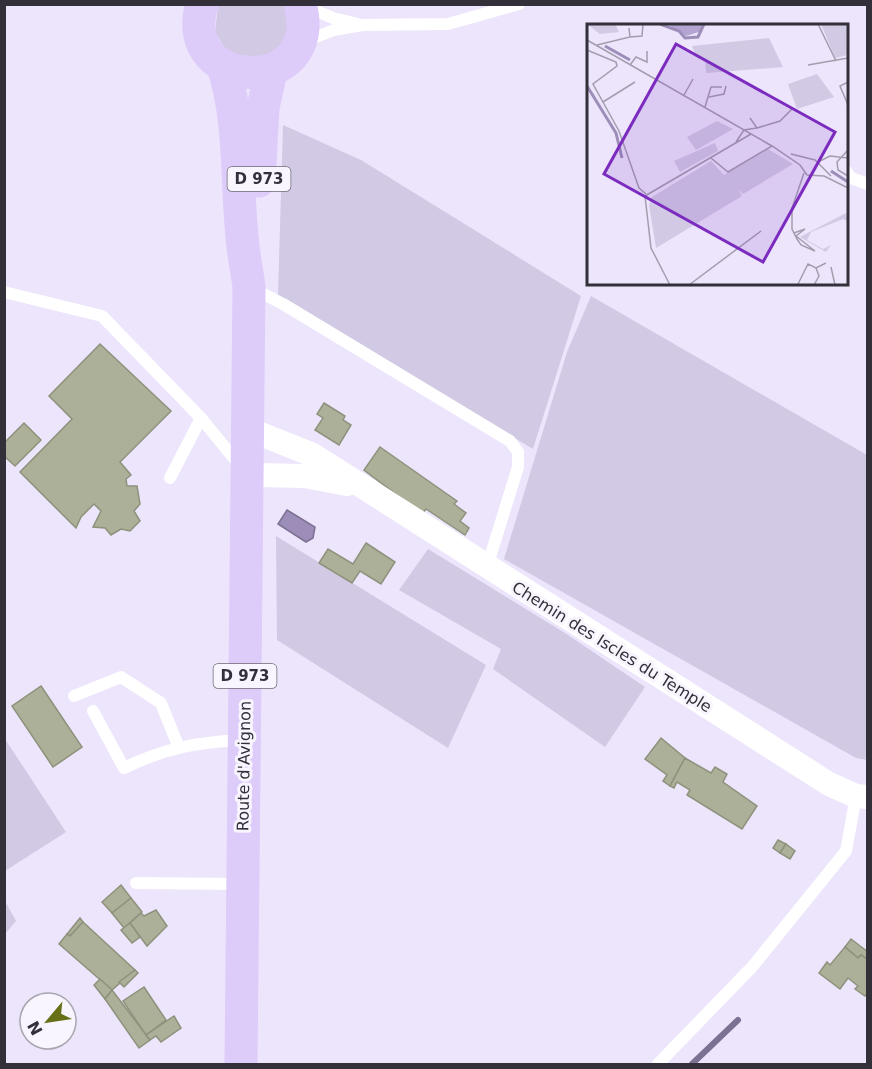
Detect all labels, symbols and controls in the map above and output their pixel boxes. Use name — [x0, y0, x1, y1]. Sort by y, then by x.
inset map — [587, 24, 848, 285]
road number: D 973 — [228, 167, 290, 191]
street label: Chemin des Iscles du Temple — [509, 578, 715, 716]
road number: D 973 — [214, 664, 276, 688]
street label: Route d'Avignon — [233, 701, 255, 831]
north arrow — [18, 991, 78, 1051]
text: N — [24, 1018, 47, 1038]

